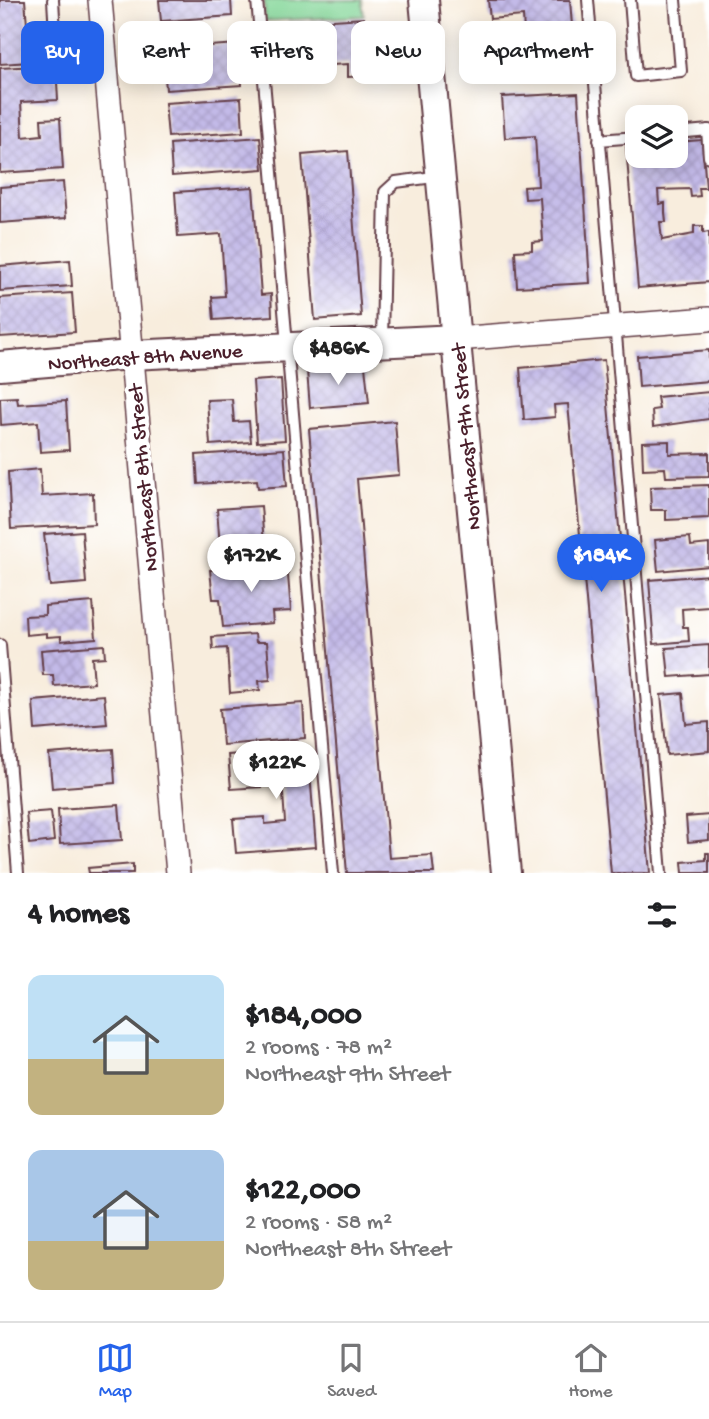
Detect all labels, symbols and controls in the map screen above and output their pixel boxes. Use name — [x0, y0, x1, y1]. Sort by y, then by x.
chip: Buy — [21, 21, 104, 84]
chip: Rent — [118, 21, 213, 84]
chip: Filters — [227, 21, 337, 84]
chip: New — [351, 21, 445, 84]
chip: Apartment — [459, 21, 616, 84]
map controls — [625, 105, 688, 168]
button: layers — [625, 105, 688, 168]
pin: $486K — [289, 328, 387, 387]
text: $486K — [309, 336, 367, 363]
street label: Northeast 8th Avenue — [47, 340, 245, 379]
street label: Northeast 9th Street — [448, 340, 489, 531]
street label: Northeast 8th Street — [125, 381, 166, 572]
pin: $172K — [202, 534, 300, 594]
pin: $184K — [552, 534, 650, 594]
text: $172K — [223, 543, 279, 570]
text: $184K — [573, 543, 629, 570]
pin: $122K — [227, 742, 325, 801]
text: $122K — [249, 750, 303, 777]
icon: filters — [643, 896, 681, 934]
text: 4 homes — [28, 898, 129, 933]
text: $184,000 — [245, 1000, 362, 1035]
icon: home — [84, 1003, 168, 1087]
text: 2 rooms · 78 m² — [245, 1035, 392, 1062]
text: Northeast 9th Street — [245, 1062, 450, 1089]
text: $122,000 — [245, 1175, 361, 1210]
icon: home — [84, 1178, 168, 1262]
text: 2 rooms · 58 m² — [245, 1210, 392, 1237]
text: Northeast 8th Street — [245, 1237, 451, 1264]
tab: Map — [96, 1339, 134, 1404]
tab: Saved — [327, 1339, 376, 1404]
tab: Home — [569, 1339, 613, 1404]

